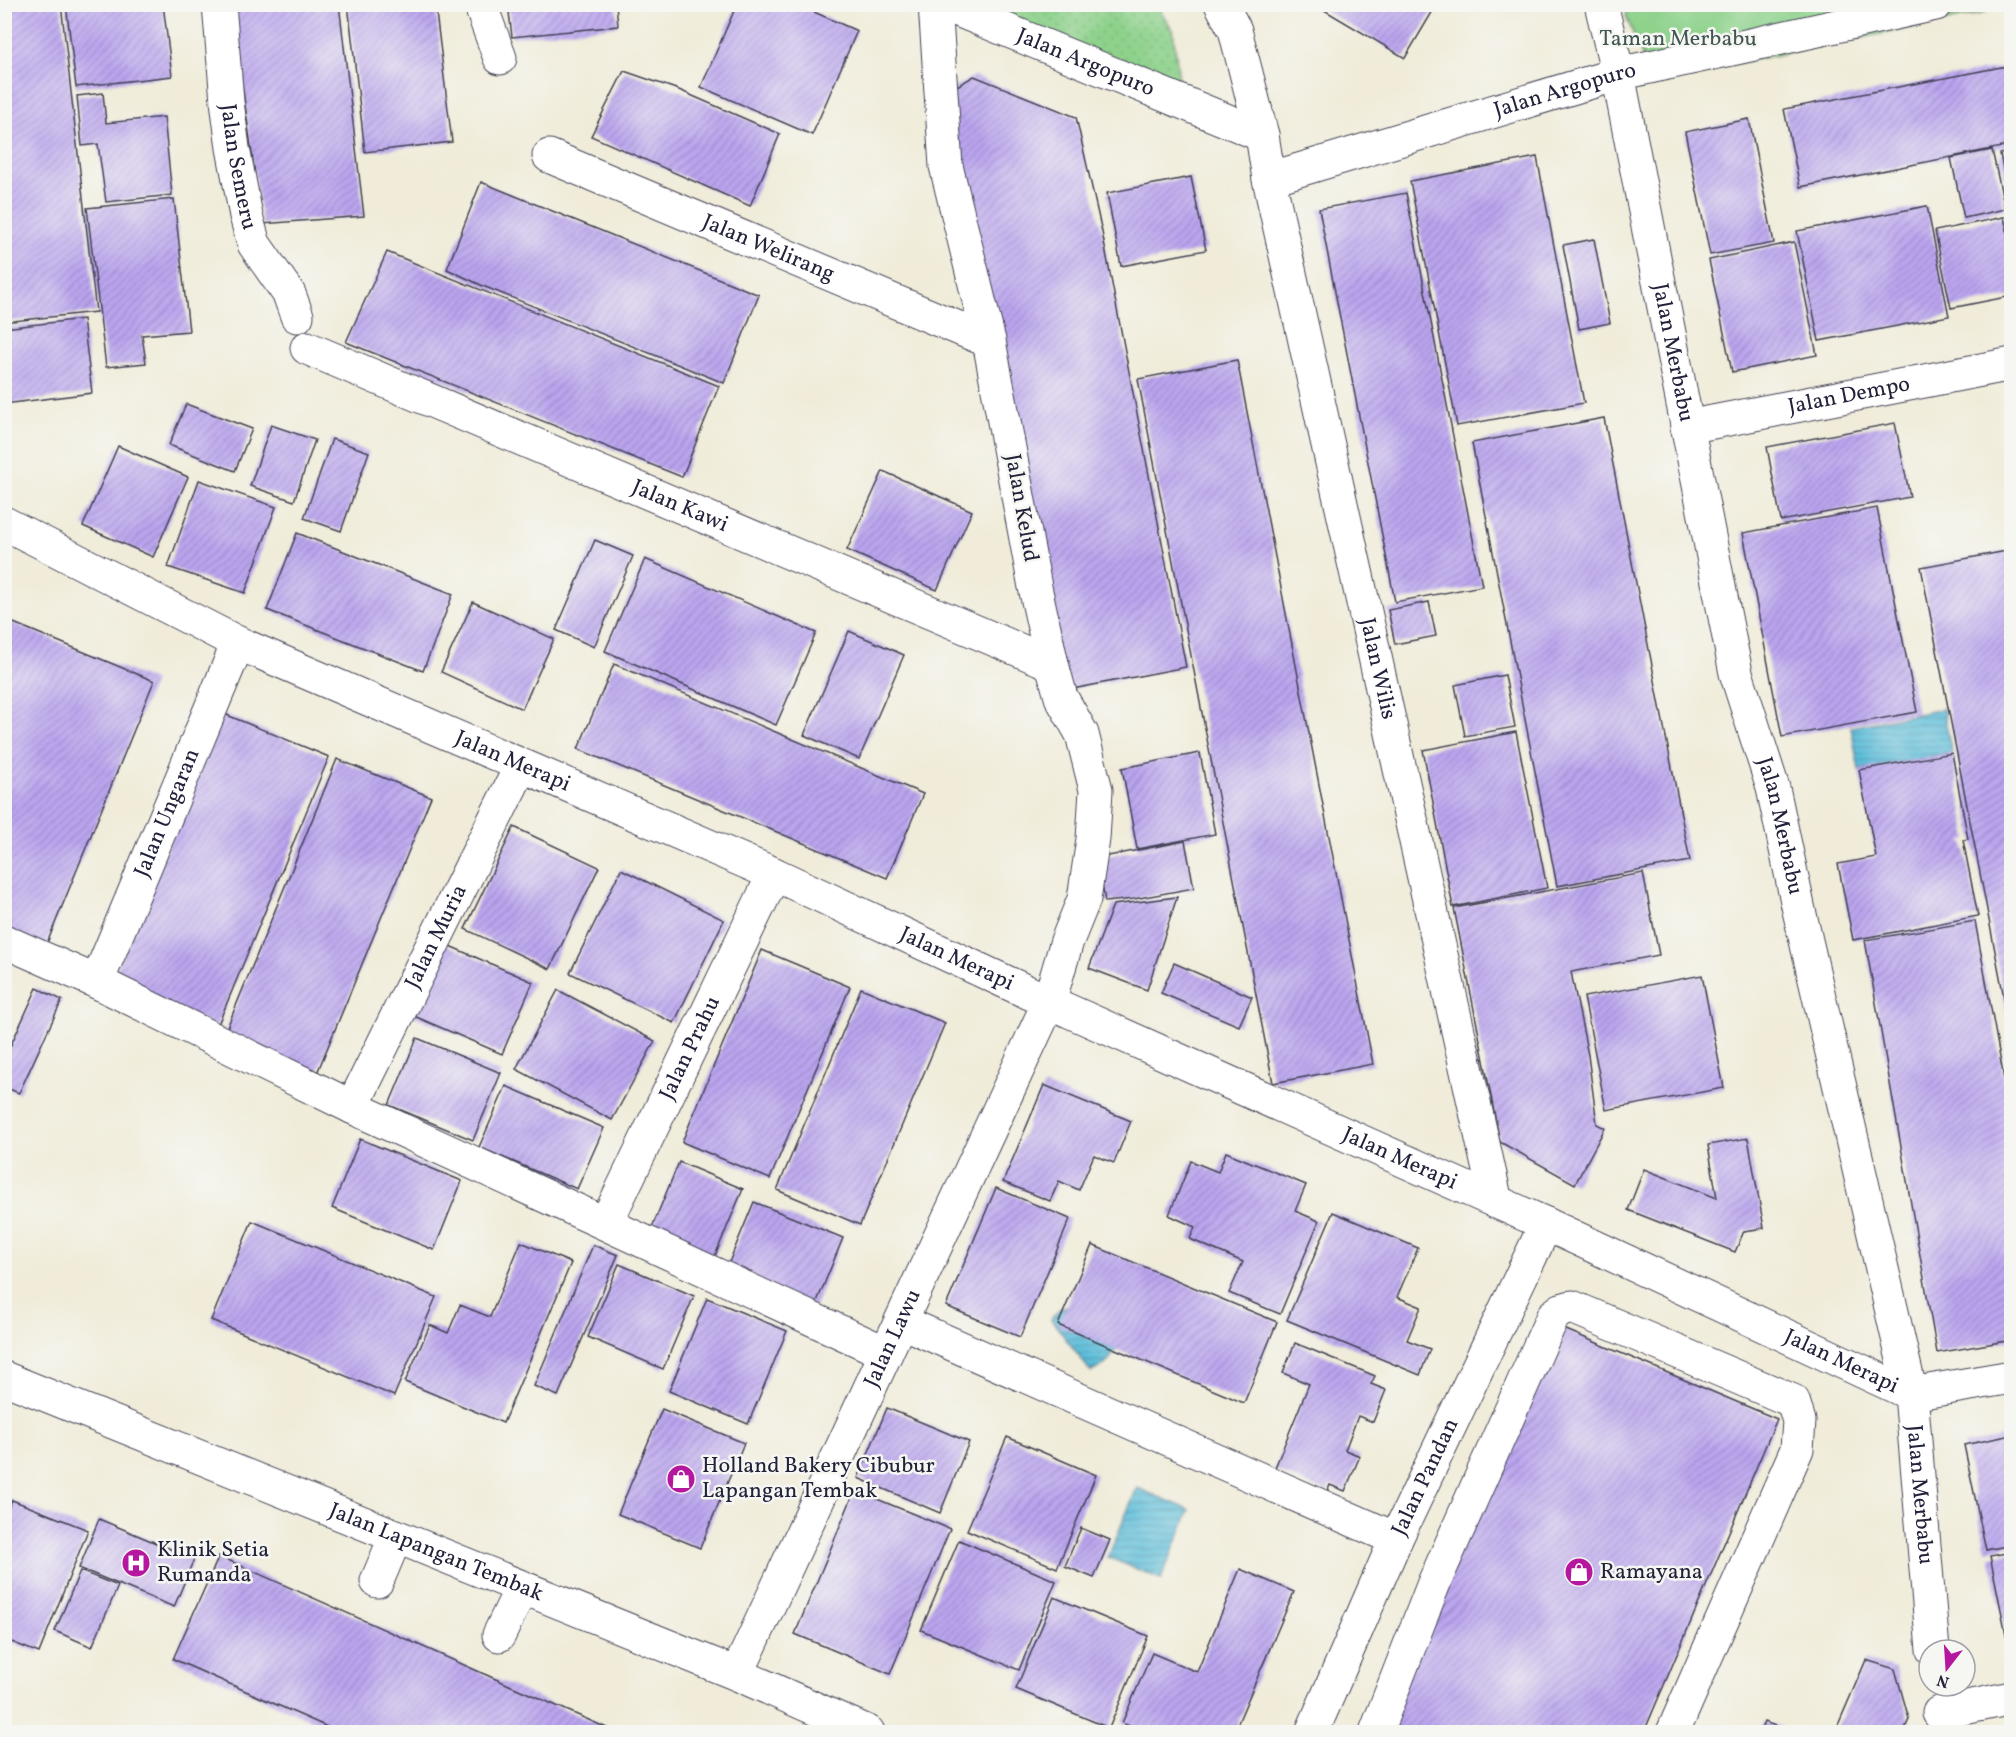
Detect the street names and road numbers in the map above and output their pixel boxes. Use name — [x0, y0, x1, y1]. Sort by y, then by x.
street label: Jalan Argopuro — [1012, 20, 1159, 105]
street label: Jalan Argopuro — [1490, 55, 1639, 126]
street label: Jalan Semeru — [212, 102, 265, 234]
street label: Jalan Welirang — [697, 207, 839, 290]
street label: Jalan Merbabu — [1644, 281, 1702, 425]
street label: Jalan Dempo — [1785, 369, 1913, 423]
street label: Jalan Kelud — [996, 452, 1046, 564]
street label: Jalan Kawi — [627, 472, 733, 540]
street label: Jalan Wilis — [1351, 615, 1404, 722]
street label: Jalan Merapi — [450, 723, 575, 800]
street label: Jalan Ungaran — [127, 744, 208, 882]
street label: Jalan Merbabu — [1749, 753, 1811, 898]
street label: Jalan Muria — [397, 879, 475, 994]
street label: Jalan Merapi — [894, 919, 1019, 999]
street label: Jalan Prahu — [652, 991, 728, 1105]
street label: Jalan Merapi — [1337, 1119, 1462, 1198]
street label: Jalan Lawu — [857, 1284, 929, 1393]
street label: Jalan Merapi — [1779, 1321, 1904, 1402]
street label: Jalan Pandan — [1384, 1413, 1467, 1541]
street label: Jalan Merbabu — [1898, 1423, 1941, 1566]
street label: Jalan Lapangan Tembak — [324, 1495, 548, 1610]

